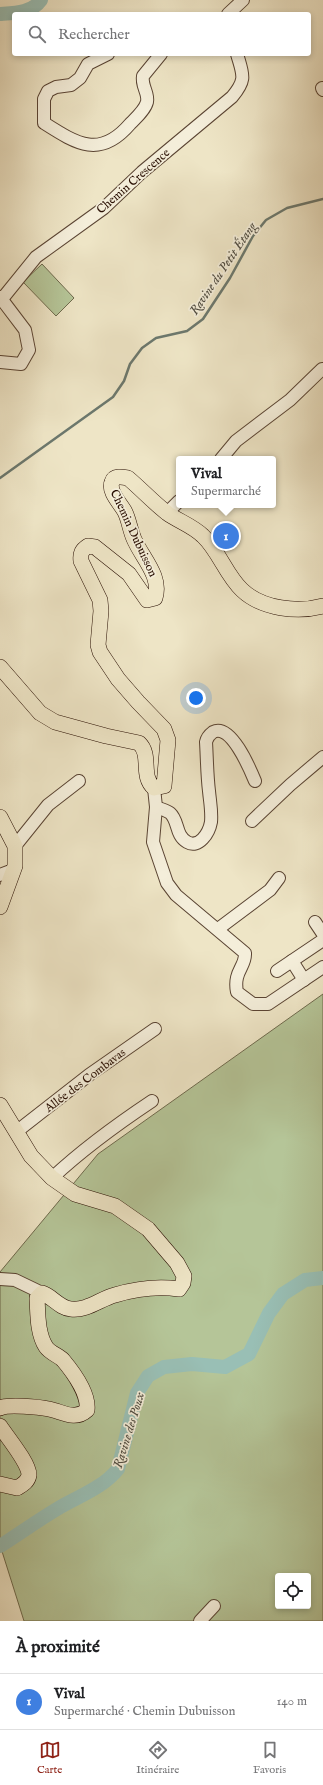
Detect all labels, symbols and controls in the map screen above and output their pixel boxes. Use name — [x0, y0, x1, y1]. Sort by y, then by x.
search box — [12, 12, 311, 56]
icon: search — [26, 23, 48, 45]
text: Rechercher — [58, 25, 130, 44]
street label: Chemin Crescence — [94, 145, 173, 217]
water label: Ravine du Petit Étang — [185, 218, 262, 319]
popup — [176, 456, 276, 508]
text: Vival — [191, 464, 222, 483]
text: Supermarché — [191, 483, 261, 500]
street label: Chemin Dubuisson — [107, 487, 161, 580]
pin: 1 — [213, 521, 239, 551]
your location — [186, 688, 206, 708]
street label: Allée des Combavas — [41, 1045, 129, 1116]
water label: Ravine des Poux — [110, 1390, 149, 1470]
map controls — [275, 1573, 311, 1609]
button: locate — [275, 1573, 311, 1609]
text: À proximité — [16, 1637, 100, 1658]
text: Vival — [54, 1684, 85, 1703]
text: 1 — [27, 1693, 31, 1710]
text: 140 m — [277, 1693, 307, 1710]
text: Supermarché · Chemin Dubuisson — [54, 1703, 235, 1720]
tab: Carte — [37, 1739, 62, 1777]
tab: Itinéraire — [136, 1739, 179, 1777]
tab: Favoris — [253, 1739, 286, 1777]

